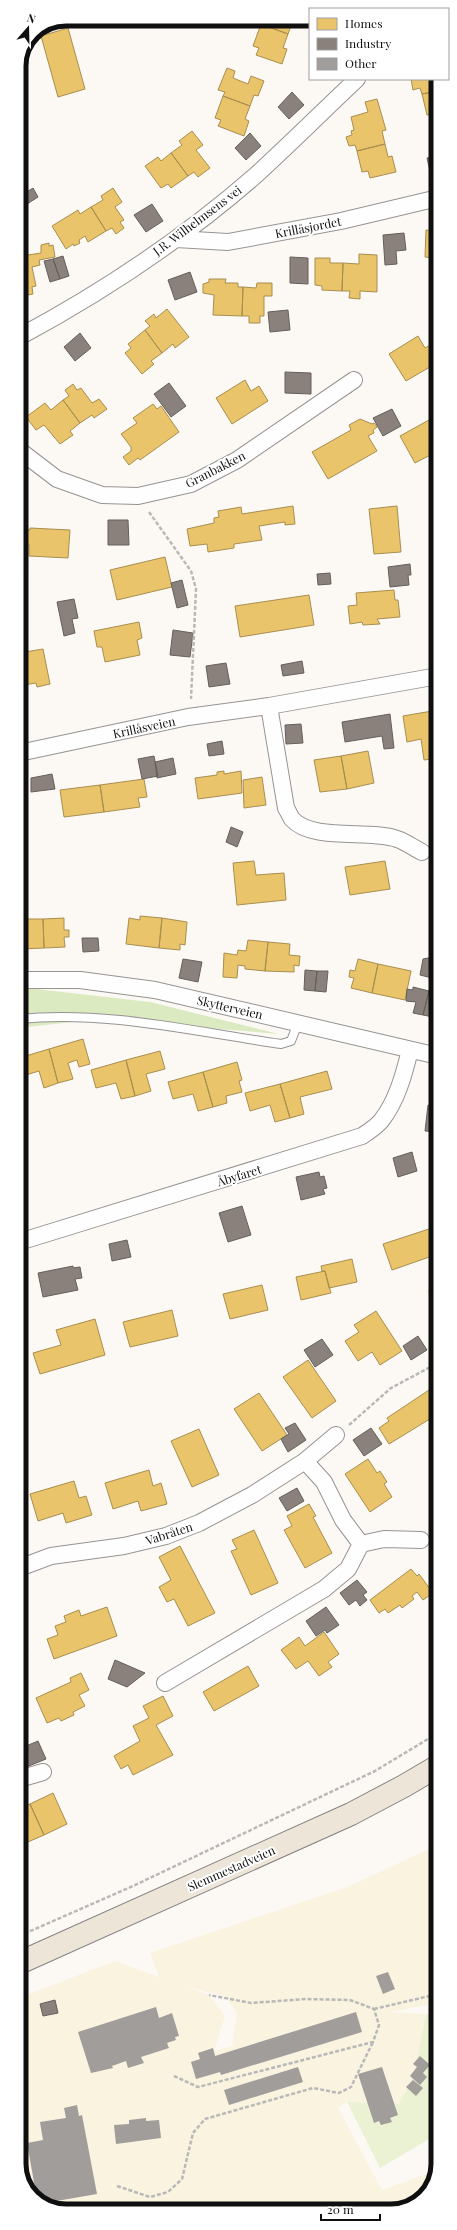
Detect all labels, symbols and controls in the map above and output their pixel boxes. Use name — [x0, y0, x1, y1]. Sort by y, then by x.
north arrow — [8, 8, 48, 48]
legend — [309, 8, 449, 80]
text: N — [25, 10, 38, 27]
text: Homes — [345, 15, 383, 31]
text: Industry — [345, 35, 391, 51]
text: Other — [345, 55, 377, 71]
street label: J.R. Wilhelmsens vei — [149, 181, 245, 259]
street label: Krillåsjordet — [274, 213, 343, 241]
street label: Granbakken — [182, 447, 248, 491]
street label: Krillåsveien — [111, 713, 177, 741]
street label: Skytterveien — [195, 992, 265, 1022]
street label: Åbyfaret — [214, 1160, 264, 1190]
street label: Vabråten — [143, 1518, 194, 1548]
street label: Slemmestadveien — [185, 1841, 277, 1895]
scale bar — [321, 2196, 380, 2222]
text: 20 m — [327, 2201, 354, 2217]

